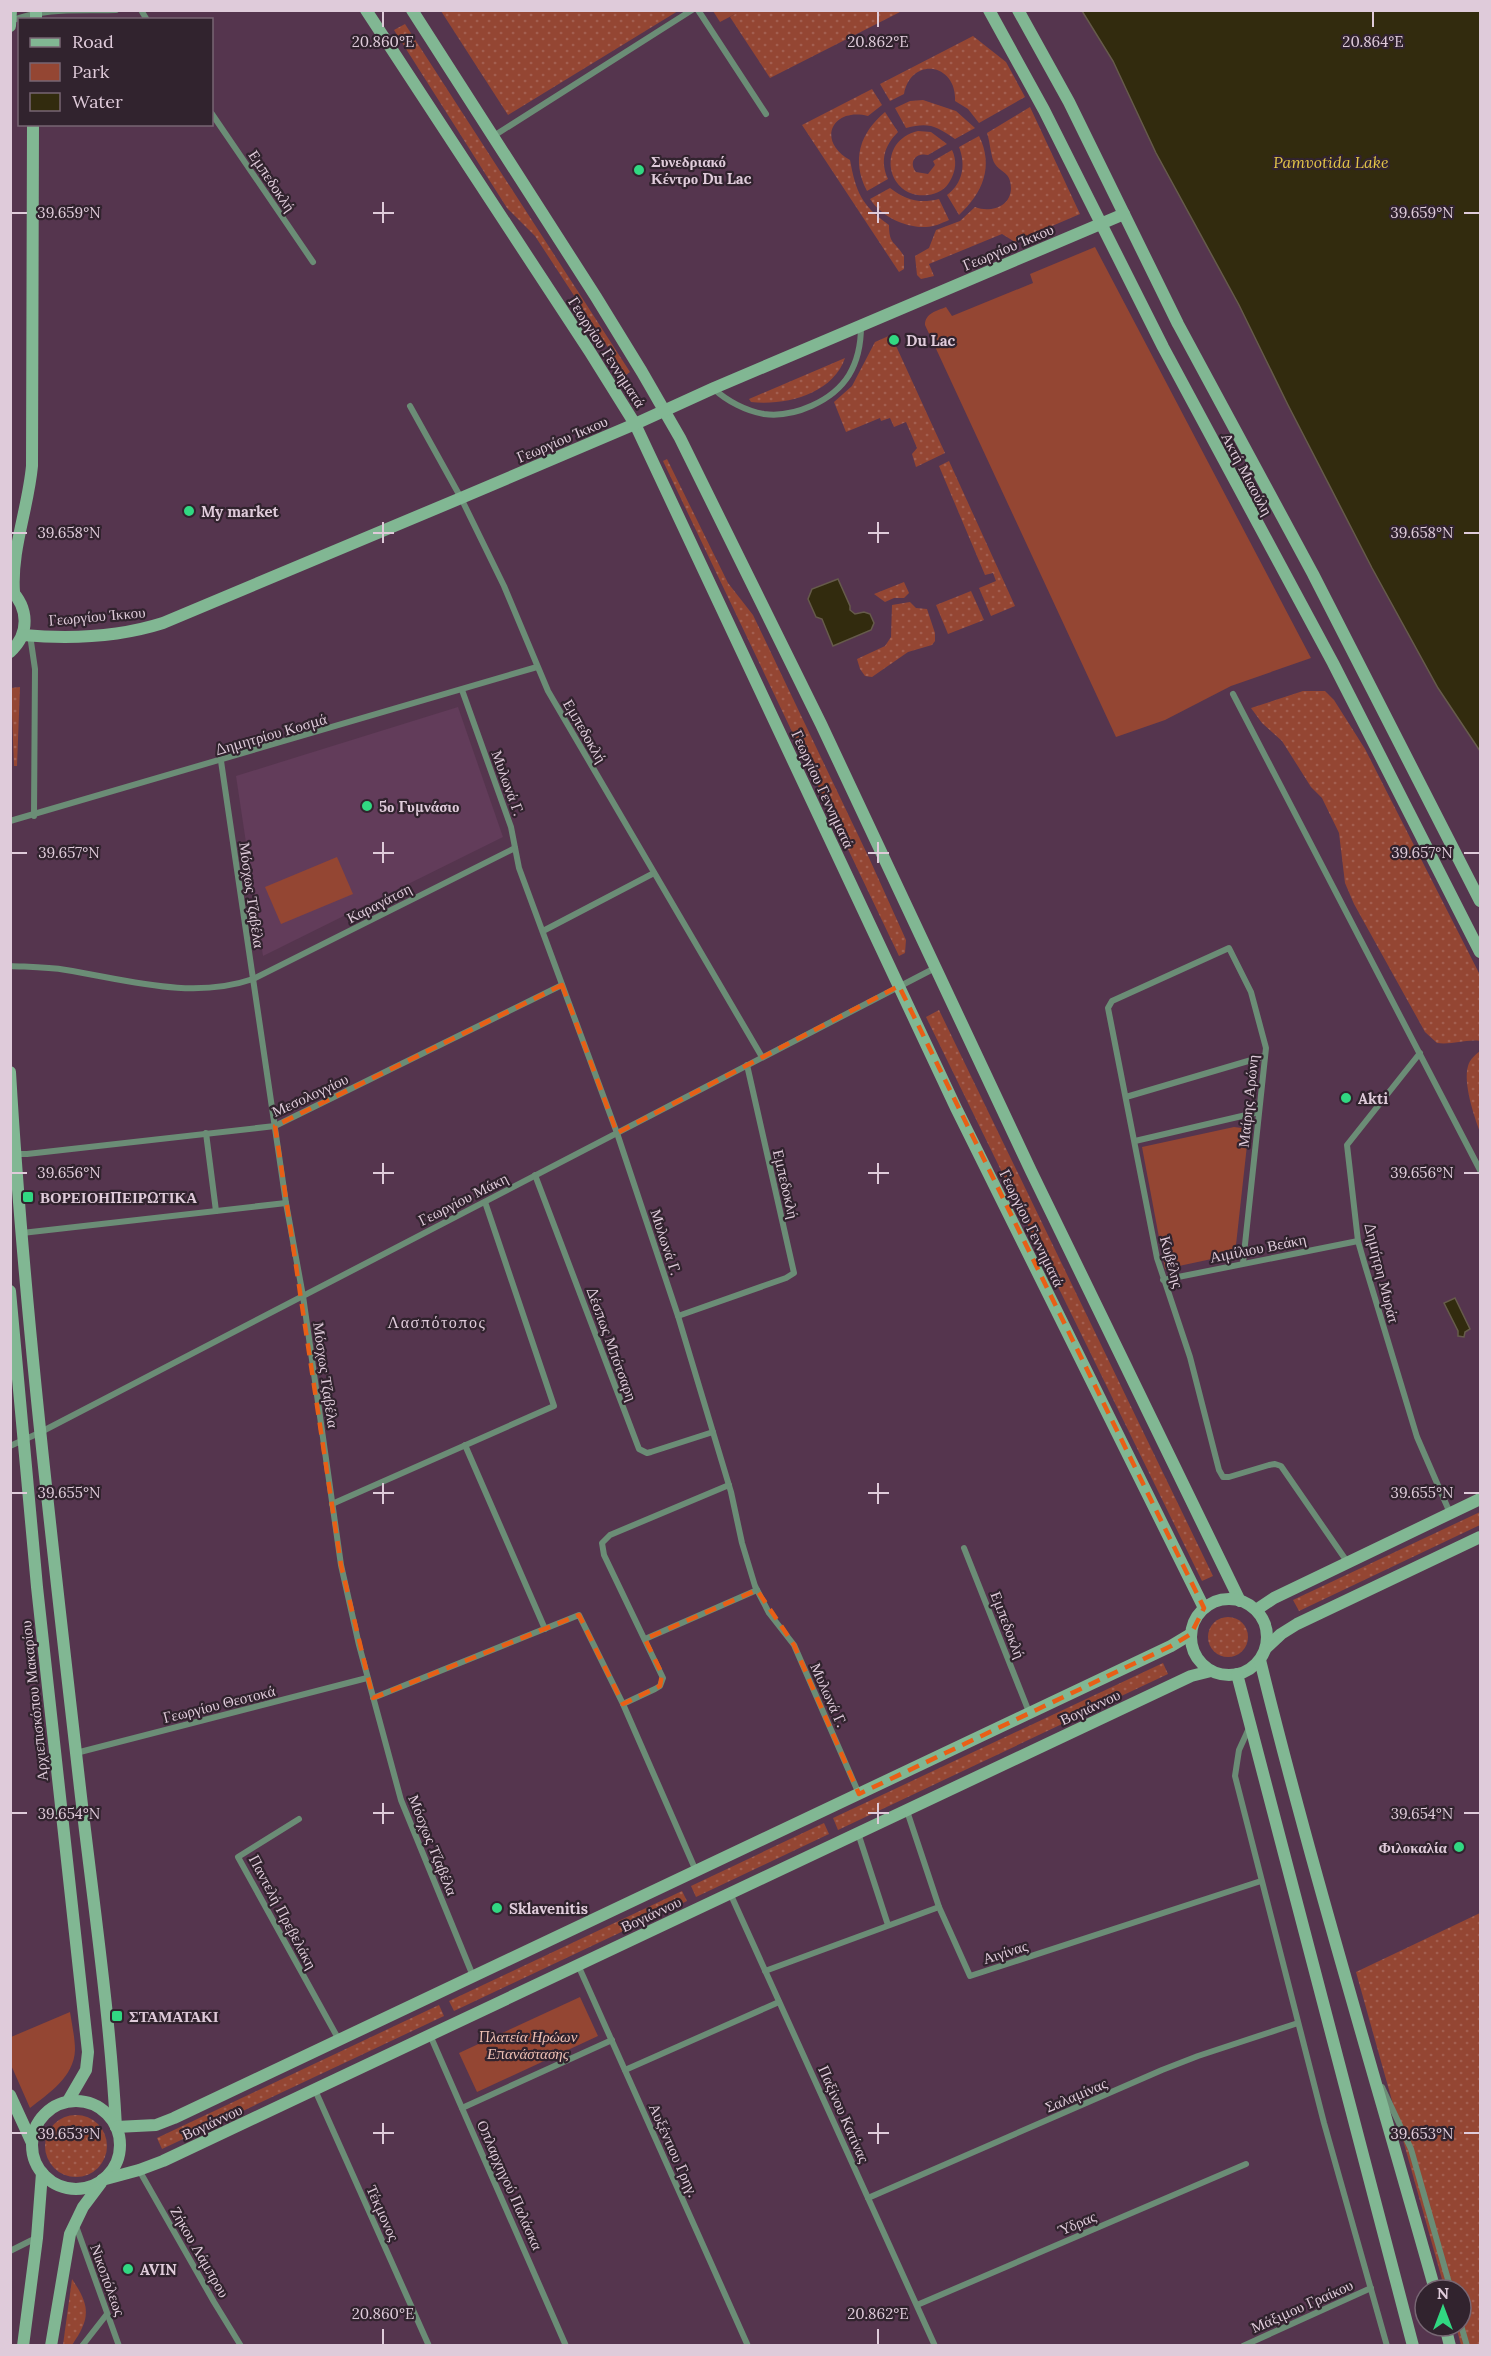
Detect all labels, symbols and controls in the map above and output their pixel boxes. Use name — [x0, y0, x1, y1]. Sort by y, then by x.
legend — [18, 18, 213, 126]
text: Road — [72, 30, 114, 53]
text: 20.860°E — [352, 32, 414, 51]
text: 20.862°E — [847, 32, 909, 51]
text: 20.864°E — [1342, 32, 1404, 51]
text: Park — [72, 60, 110, 83]
text: Water — [72, 90, 123, 113]
street label: Εμπεδοκλή — [244, 146, 300, 216]
place label: Συνεδριακό Κέντρο Du Lac — [651, 152, 752, 188]
water label: Pamvotida Lake — [1273, 152, 1389, 172]
marker: Συνεδριακό Κέντρο Du Lac — [632, 163, 646, 177]
text: 39.659°N — [37, 203, 101, 222]
text: 39.659°N — [1390, 203, 1454, 222]
street label: Γεωργίου Ίκκου — [960, 219, 1056, 275]
street label: Γεωργίου Γεννηματά — [564, 293, 650, 411]
place label: Du Lac — [906, 331, 956, 350]
marker: Du Lac — [887, 333, 901, 347]
street label: Γεωργίου Ίκκου — [514, 411, 610, 467]
street label: Ακτή Μιαούλη — [1217, 429, 1277, 519]
place label: My market — [201, 502, 280, 521]
marker: My market — [182, 504, 196, 518]
text: 39.658°N — [37, 523, 101, 542]
text: 39.658°N — [1390, 523, 1454, 542]
street label: Γεωργίου Ίκκου — [48, 602, 146, 630]
street label: Εμπεδοκλή — [559, 696, 611, 766]
street label: Δημητρίου Κοσμά — [213, 709, 329, 759]
street label: Γεωργίου Γεννηματά — [787, 727, 859, 851]
street label: Μυλωνά Γ. — [487, 748, 529, 818]
place label: 5ο Γυμνάσιο — [379, 797, 459, 816]
marker: 5ο Γυμνάσιο — [360, 799, 374, 813]
street label: Μόσχως Τζαβέλα — [235, 841, 269, 949]
text: 39.657°N — [38, 843, 100, 862]
text: 39.657°N — [1391, 843, 1453, 862]
street label: Καραγάτση — [344, 879, 415, 927]
street label: Μαίρης Αρώνη — [1234, 1053, 1262, 1148]
street label: Μεσολογγίου — [269, 1069, 351, 1121]
place label: Akti — [1358, 1089, 1388, 1108]
marker: Akti — [1339, 1091, 1353, 1105]
street label: Εμπεδοκλή — [769, 1148, 803, 1221]
text: 39.656°N — [37, 1163, 101, 1182]
text: 39.656°N — [1390, 1163, 1454, 1182]
street label: Γεωργίου Γεννηματά — [995, 1166, 1069, 1290]
street label: Γεωργίου Μάκη — [415, 1168, 511, 1230]
place label: ΒΟΡΕΙΟΗΠΕΙΡΩΤΙΚΑ — [40, 1188, 197, 1207]
marker: ΒΟΡΕΙΟΗΠΕΙΡΩΤΙΚΑ — [21, 1190, 35, 1204]
street label: Μυλωνά Γ. — [646, 1207, 686, 1277]
street label: Δημήτρη Μυράτ — [1360, 1221, 1404, 1325]
street label: Αιμίλιου Βεάκη — [1208, 1229, 1308, 1267]
street label: Κυβέλης — [1156, 1234, 1188, 1290]
street label: Δέσπως Μπότσαρη — [583, 1284, 642, 1404]
district label: Λασπότοπος — [388, 1312, 486, 1332]
street label: Μόσχως Τζαβέλα — [309, 1321, 343, 1429]
text: 39.655°N — [38, 1483, 100, 1502]
text: 39.655°N — [1391, 1483, 1453, 1502]
street label: Εμπεδοκλή — [987, 1589, 1030, 1661]
street label: Αρχιεπισκόπου Μακαρίου — [16, 1620, 52, 1782]
street label: Μυλωνά Γ. — [806, 1660, 852, 1730]
street label: Γεωργίου Θεοτοκά — [161, 1681, 277, 1727]
street label: Βογιάννου — [1057, 1685, 1123, 1729]
street label: Μόσχως Τζαβέλα — [404, 1792, 462, 1898]
text: 39.654°N — [38, 1804, 100, 1823]
text: 39.654°N — [1391, 1804, 1453, 1823]
place label: Φιλοκαλία — [1378, 1838, 1448, 1857]
marker: Φιλοκαλία — [1452, 1840, 1466, 1854]
street label: Παντελή Πρεβελάκη — [245, 1851, 321, 1973]
street label: Βογιάννου — [618, 1892, 684, 1936]
place label: Sklavenitis — [509, 1899, 588, 1918]
marker: Sklavenitis — [490, 1901, 504, 1915]
street label: Αιγίνας — [980, 1936, 1030, 1968]
place label: ΣΤΑΜΑΤΑΚΙ — [129, 2007, 219, 2026]
marker: ΣΤΑΜΑΤΑΚΙ — [110, 2009, 124, 2023]
park label: Πλατεία Ηρώων Επανάστασης — [479, 2027, 578, 2063]
street label: Παξίνου Κατίνας — [814, 2062, 874, 2166]
street label: Σαλαμίνας — [1042, 2073, 1110, 2117]
street label: Βογιάννου — [179, 2100, 245, 2144]
street label: Αυξέντιου Γρηγ. — [645, 2100, 703, 2200]
street label: Οπλαρχηγού Παλάσκα — [473, 2117, 547, 2253]
text: 39.653°N — [37, 2124, 101, 2143]
text: 39.653°N — [1390, 2124, 1454, 2143]
street label: Τέκμονος — [362, 2182, 404, 2244]
street label: Ζήκου Λάμπρου — [166, 2203, 234, 2301]
street label: Ύδρας — [1054, 2207, 1099, 2240]
street label: Νικοπόλεως — [86, 2241, 130, 2319]
place label: AVIN — [140, 2260, 177, 2279]
marker: AVIN — [121, 2262, 135, 2276]
street label: Μάξιμου Γραίκου — [1248, 2275, 1356, 2337]
north arrow — [1413, 2278, 1473, 2338]
text: N — [1437, 2283, 1449, 2303]
text: 20.860°E — [352, 2304, 414, 2323]
text: 20.862°E — [847, 2304, 909, 2323]

